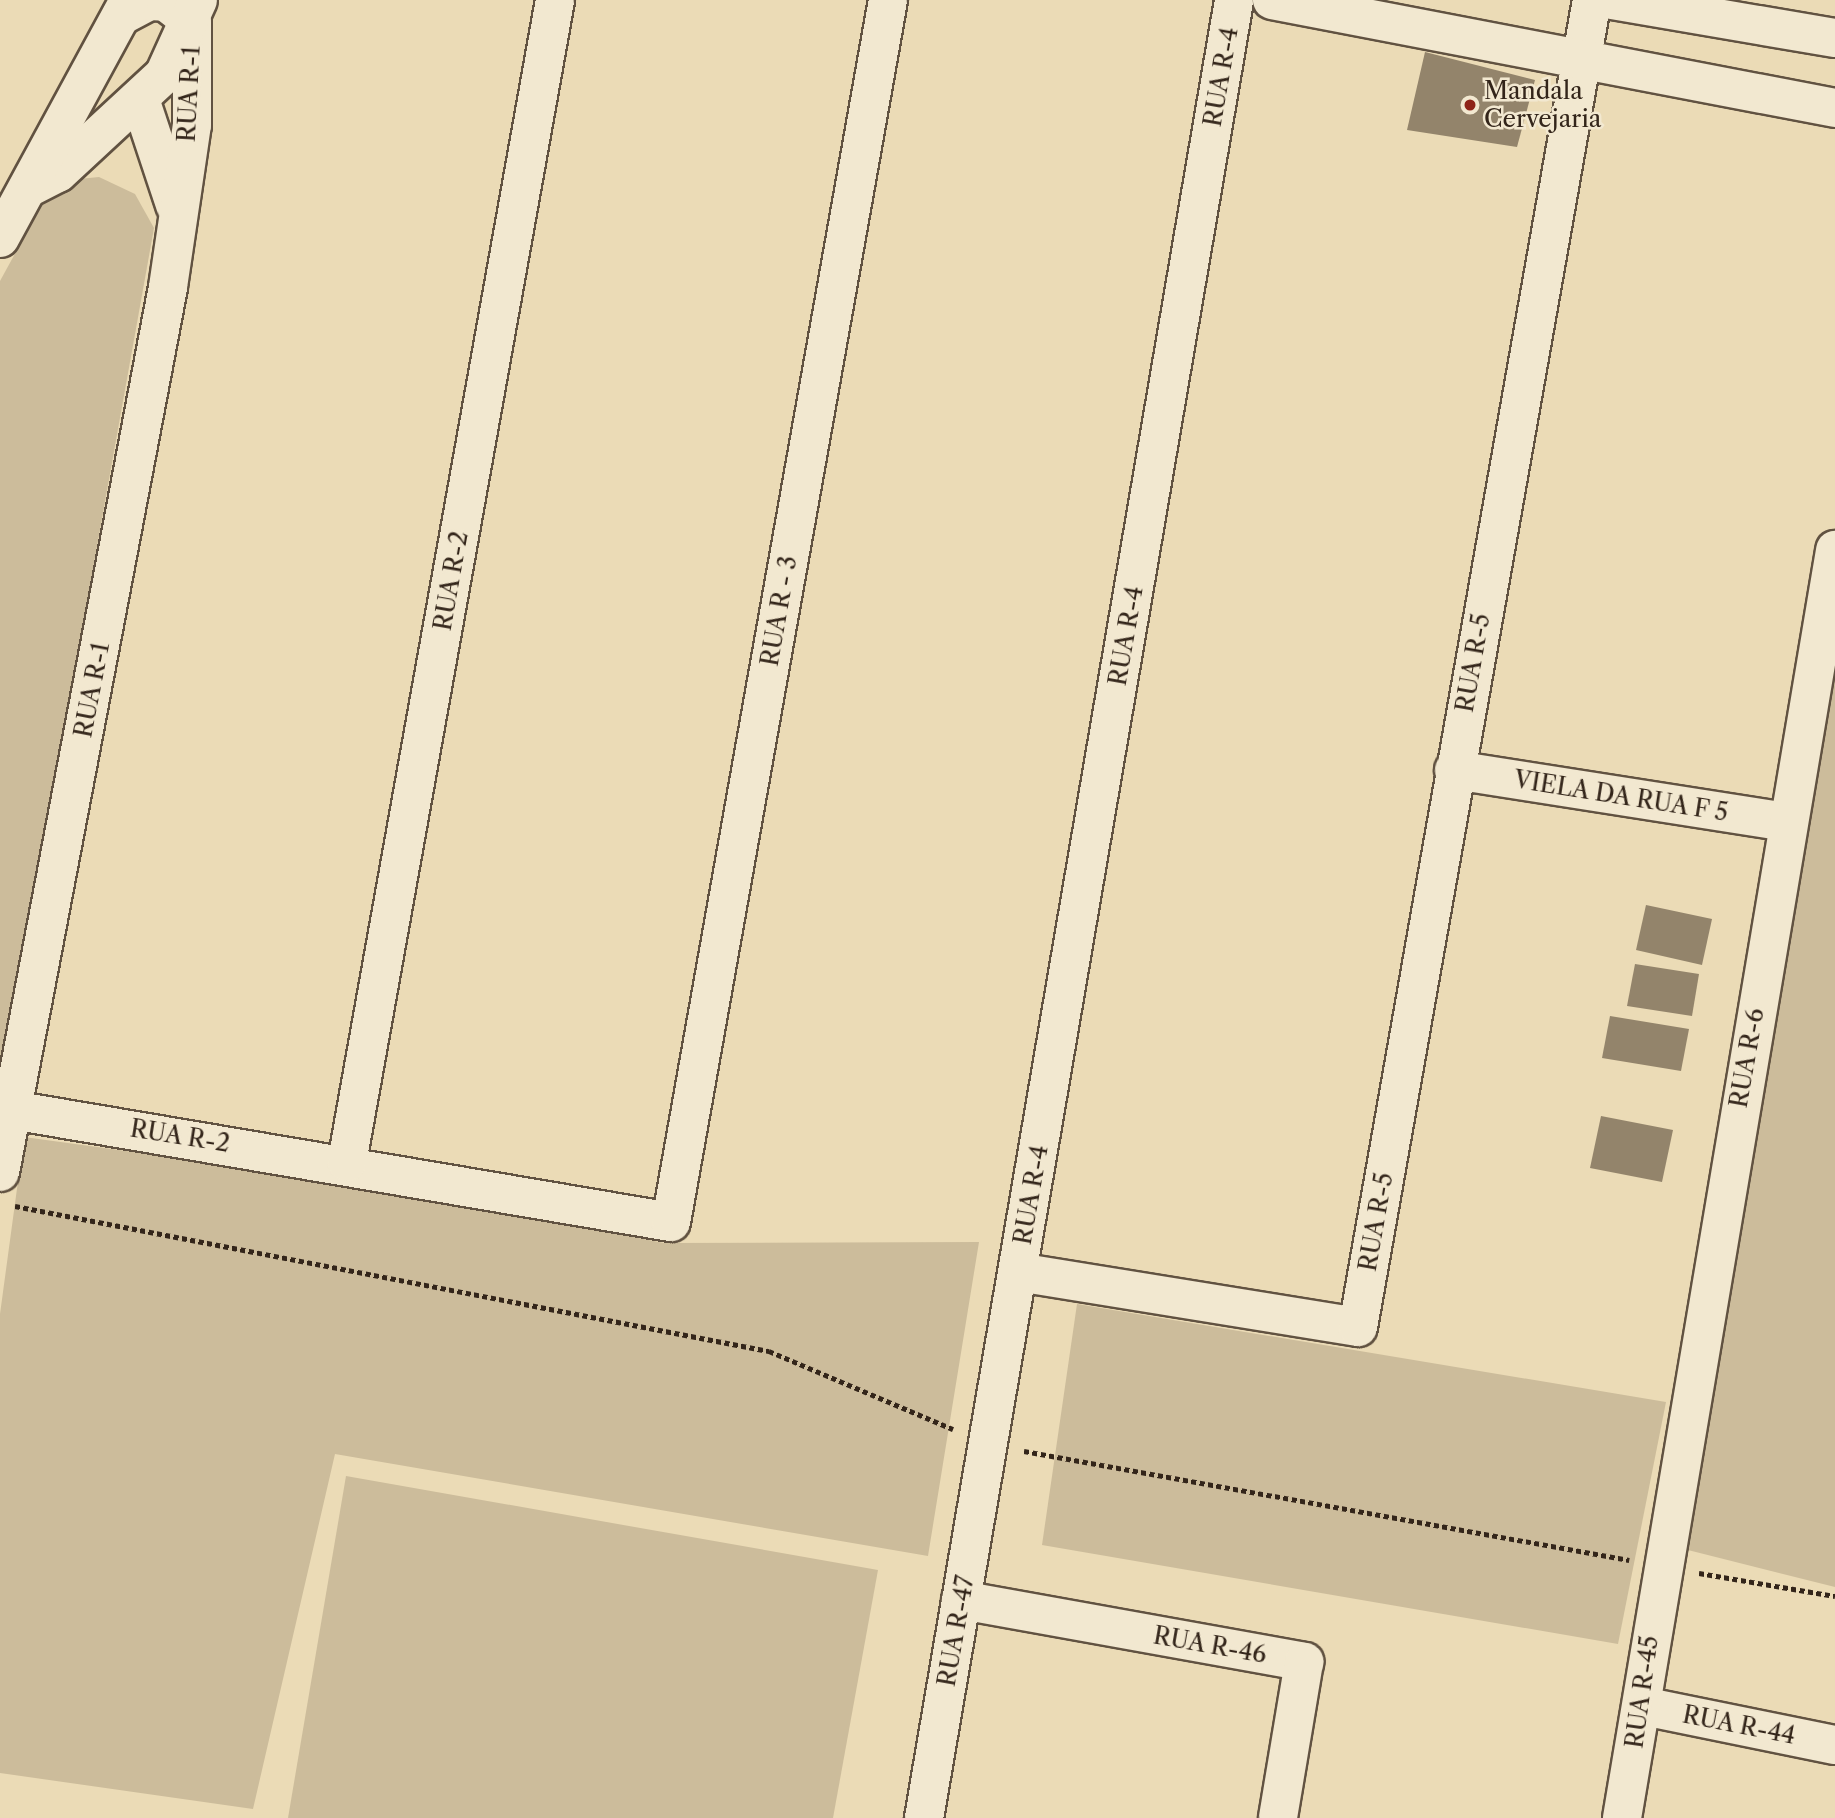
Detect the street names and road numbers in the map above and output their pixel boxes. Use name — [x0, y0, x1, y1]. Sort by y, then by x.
street label: RUA R-4 — [1198, 25, 1244, 129]
street label: RUA R-1 — [172, 45, 206, 143]
street label: RUA R-2 — [428, 529, 474, 633]
street label: RUA R - 3 — [755, 553, 803, 669]
street label: RUA R-4 — [1103, 584, 1149, 688]
street label: RUA R-5 — [1450, 611, 1496, 715]
street label: RUA R-1 — [69, 639, 115, 741]
street label: VIELA DA RUA F 5 — [1510, 765, 1732, 827]
street label: RUA R-6 — [1724, 1005, 1770, 1111]
street label: RUA R-2 — [128, 1114, 232, 1158]
street label: RUA R-4 — [1008, 1143, 1054, 1247]
street label: RUA R-5 — [1353, 1170, 1399, 1274]
street label: RUA R-47 — [932, 1573, 980, 1689]
street label: RUA R-46 — [1151, 1621, 1269, 1669]
street label: RUA R-45 — [1620, 1633, 1664, 1751]
street label: RUA R-44 — [1680, 1700, 1798, 1750]

